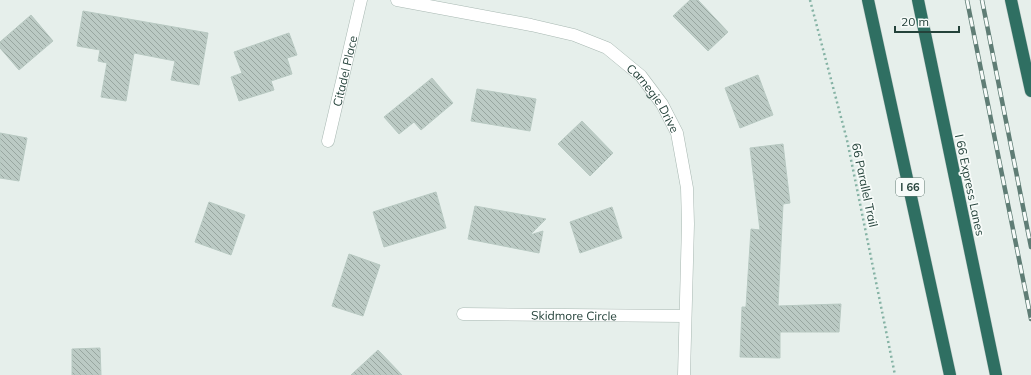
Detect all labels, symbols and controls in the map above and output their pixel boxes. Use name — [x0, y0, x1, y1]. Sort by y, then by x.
scale bar — [895, 8, 959, 34]
text: 20 m — [901, 14, 929, 29]
street label: Citadel Place — [329, 34, 360, 108]
street label: Carnegie Drive — [624, 60, 683, 135]
street label: I 66 Express Lanes — [952, 133, 988, 237]
street label: 66 Parallel Trail — [849, 142, 881, 228]
road number: I 66 — [896, 178, 924, 196]
street label: Skidmore Circle — [531, 307, 617, 323]

